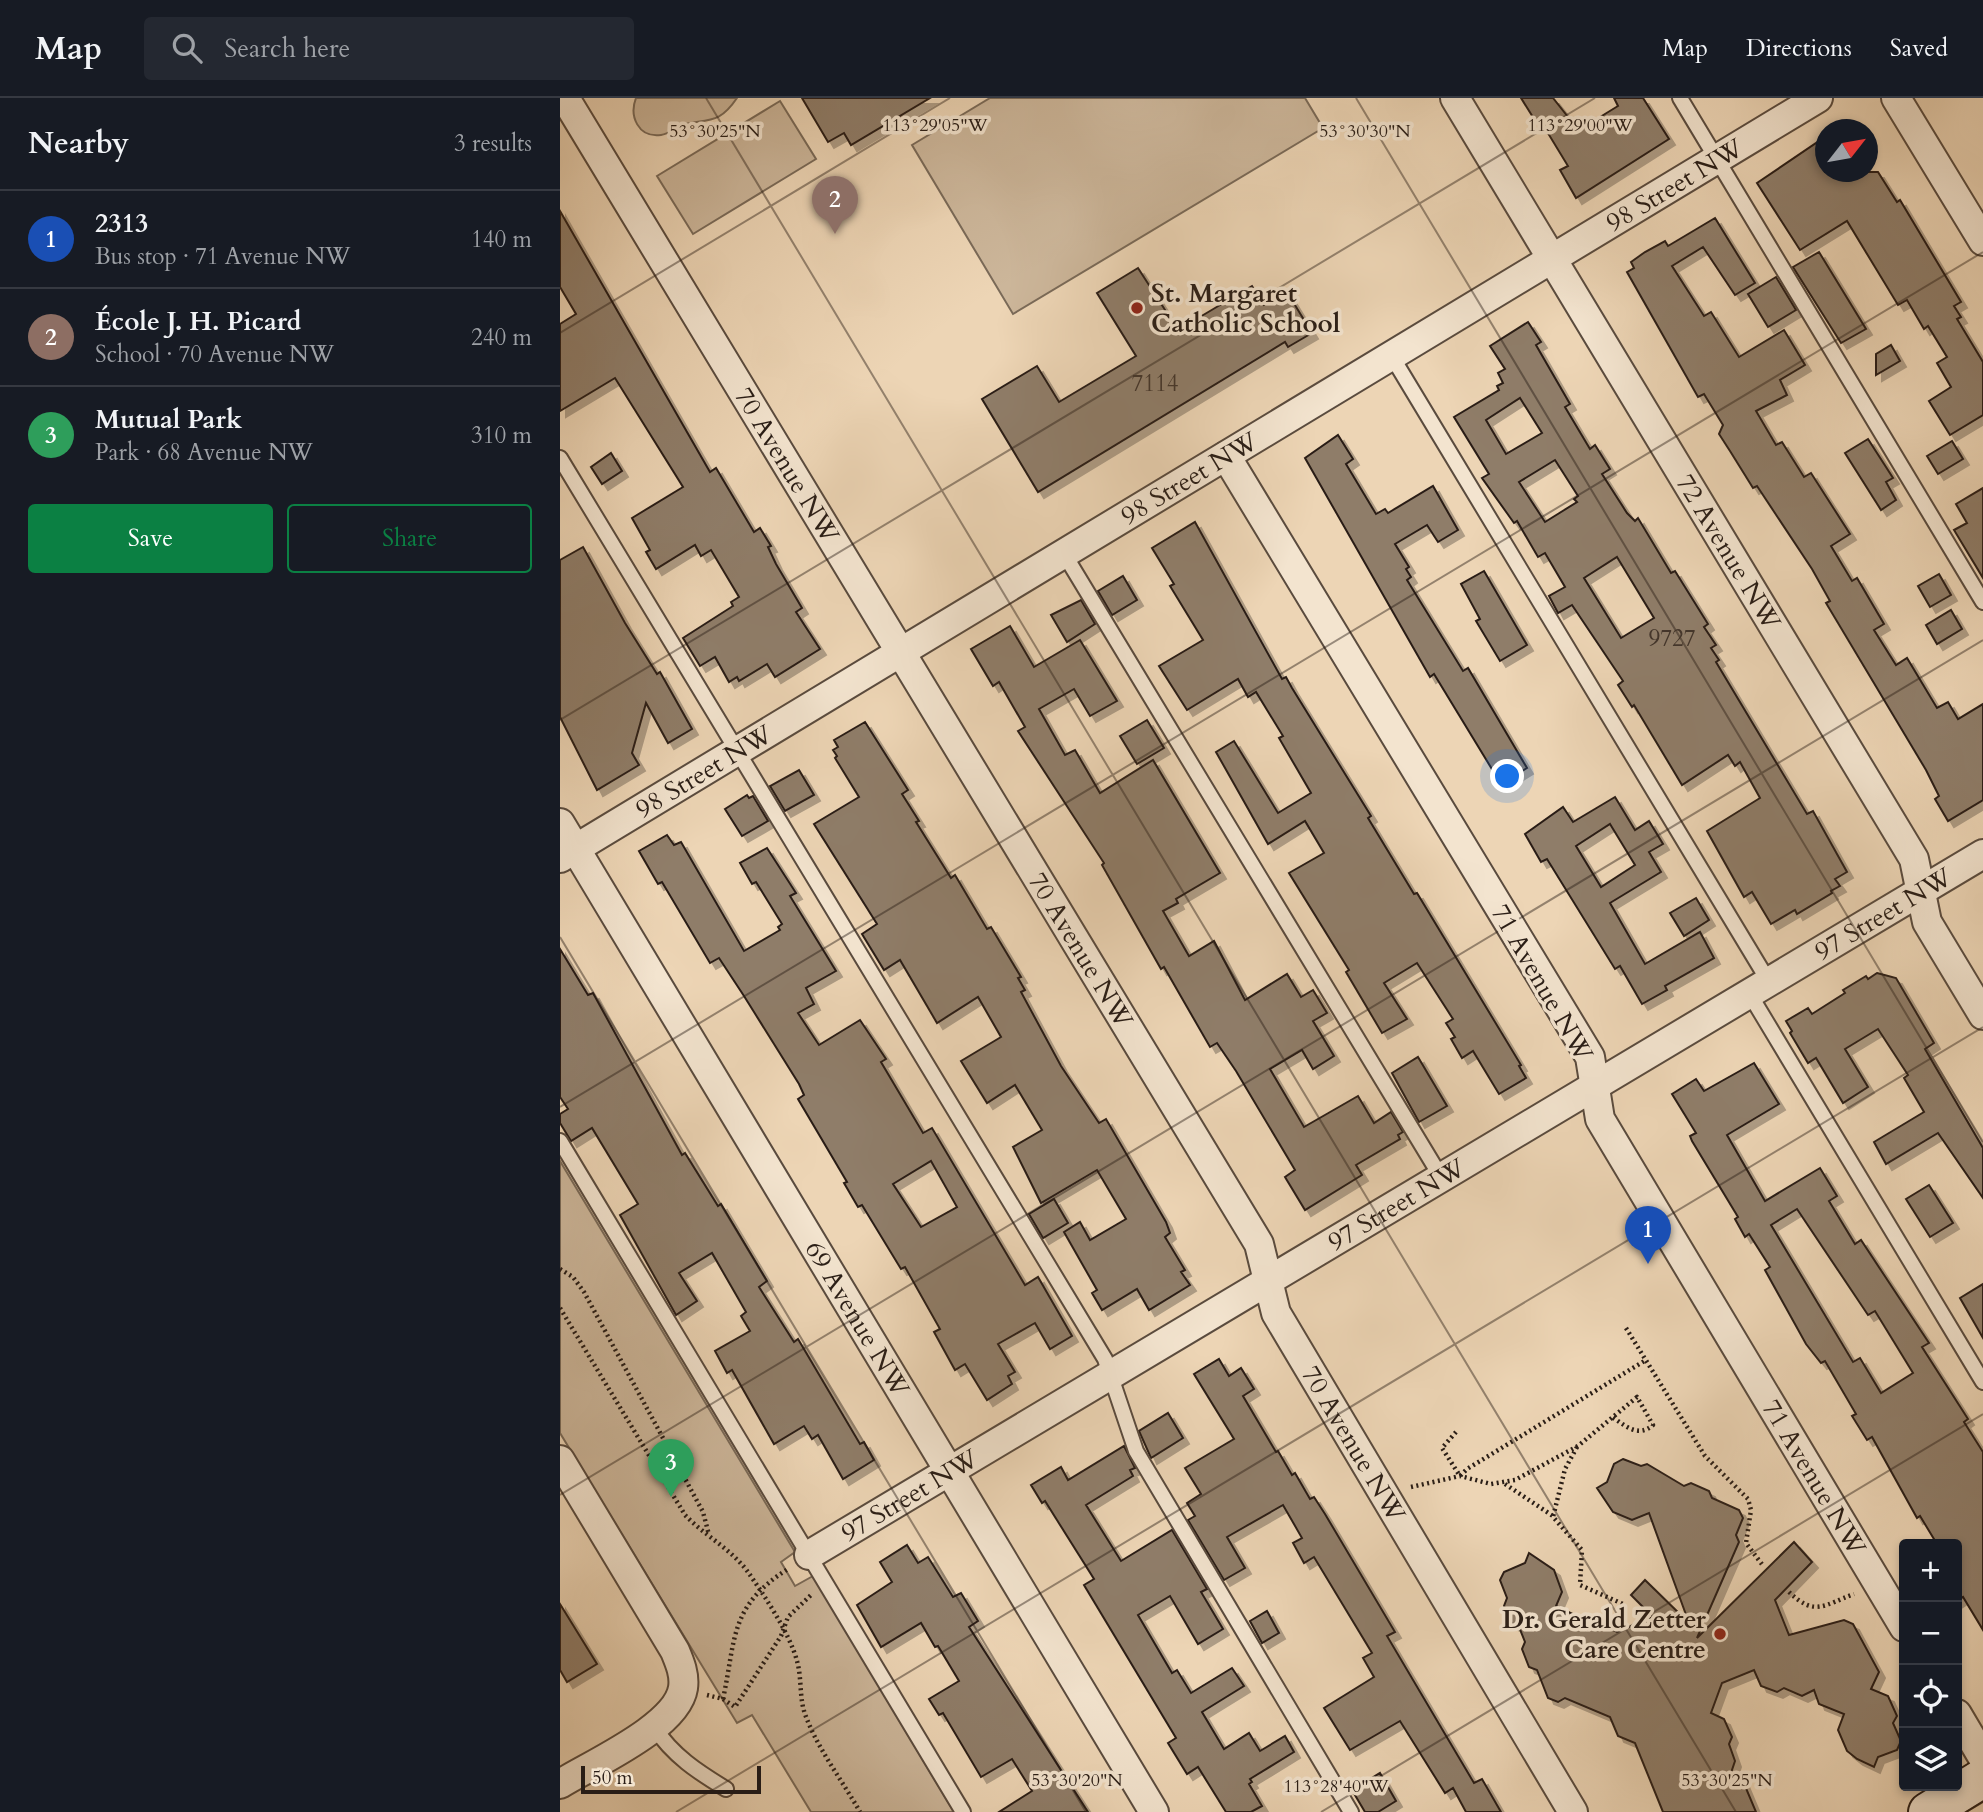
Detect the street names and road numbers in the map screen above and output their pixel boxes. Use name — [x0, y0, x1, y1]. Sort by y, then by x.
street label: 98 Street NW — [1599, 130, 1750, 240]
street label: 70 Avenue NW — [727, 381, 848, 549]
street label: 98 Street NW — [1114, 423, 1264, 533]
street label: 72 Avenue NW — [1668, 467, 1789, 636]
street label: 98 Street NW — [629, 716, 779, 826]
street label: 97 Street NW — [1808, 859, 1958, 968]
street label: 70 Avenue NW — [1020, 866, 1142, 1034]
street label: 71 Avenue NW — [1483, 898, 1601, 1068]
street label: 97 Street NW — [1321, 1150, 1472, 1259]
street label: 69 Avenue NW — [797, 1234, 918, 1403]
street label: 70 Avenue NW — [1294, 1359, 1414, 1529]
street label: 71 Avenue NW — [1754, 1393, 1875, 1562]
street label: 97 Street NW — [834, 1440, 985, 1550]

